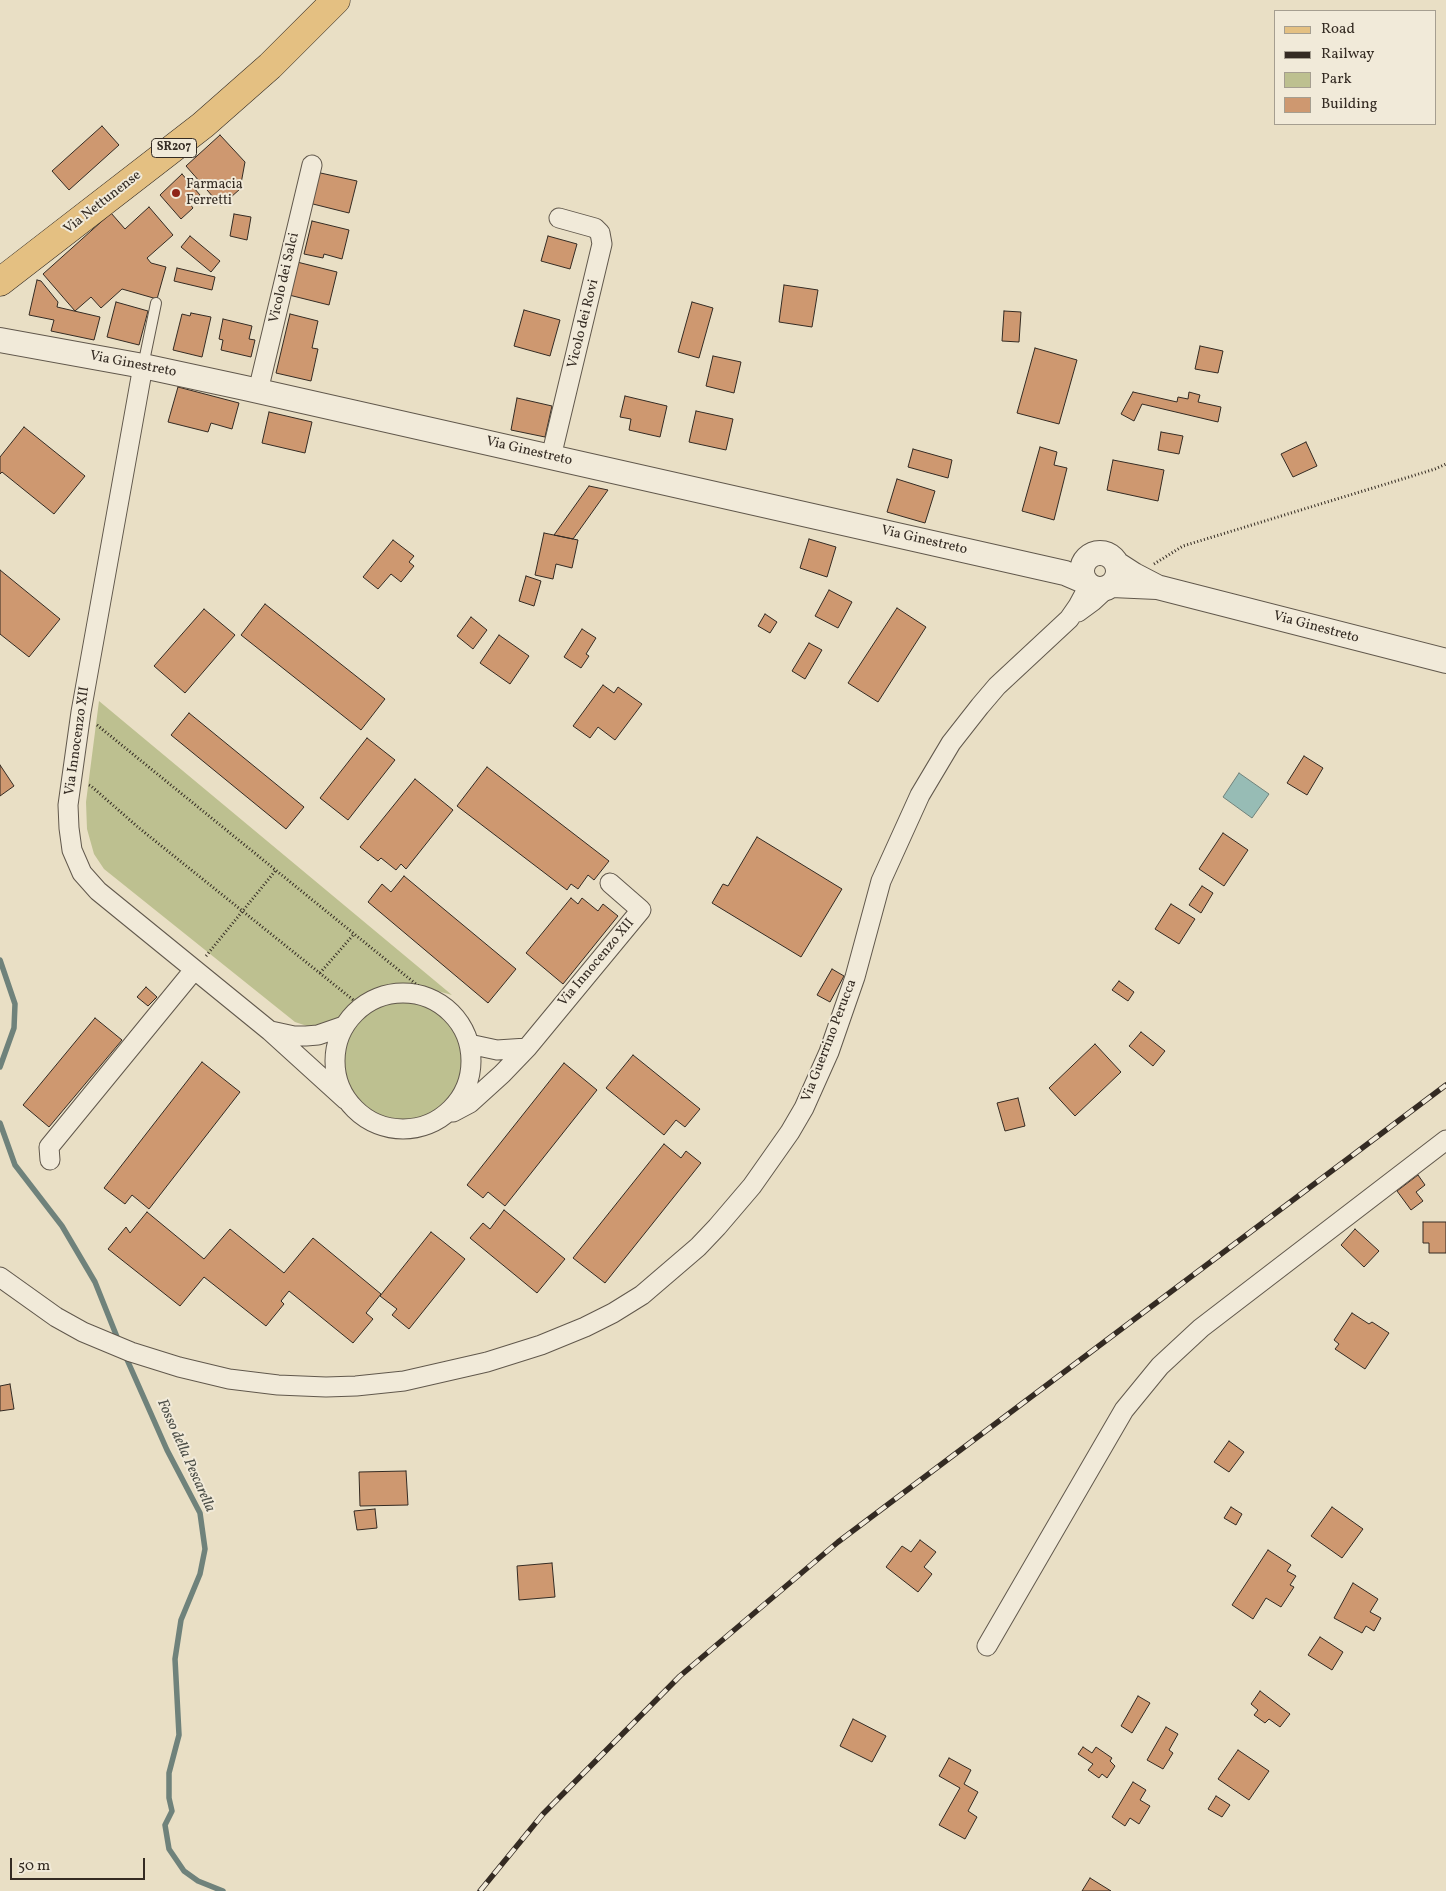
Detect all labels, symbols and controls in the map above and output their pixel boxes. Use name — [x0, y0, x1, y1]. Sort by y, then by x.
legend — [1274, 10, 1436, 125]
text: Road — [1321, 19, 1355, 40]
text: Railway — [1321, 44, 1374, 65]
text: Park — [1321, 69, 1352, 90]
text: Building — [1321, 94, 1377, 115]
road number: SR207 — [152, 138, 196, 158]
street label: Via Nettunense — [61, 168, 145, 238]
place label: Farmacia Ferretti — [186, 177, 243, 210]
marker: Farmacia Ferretti — [170, 187, 182, 199]
street label: Vicolo dei Salci — [266, 231, 304, 325]
street label: Vicolo dei Rovi — [565, 278, 603, 370]
street label: Via Ginestreto — [88, 348, 178, 382]
street label: Via Ginestreto — [484, 434, 574, 470]
street label: Via Ginestreto — [879, 523, 969, 559]
street label: Via Ginestreto — [1271, 609, 1361, 647]
street label: Via Innocenzo XII — [62, 685, 94, 797]
street label: Via Innocenzo XII — [555, 916, 639, 1010]
street label: Via Guerrino Perucca — [799, 977, 861, 1105]
water label: Fosso della Pescarella — [152, 1397, 218, 1515]
scale bar — [12, 1848, 148, 1880]
text: 50 m — [18, 1856, 50, 1877]

